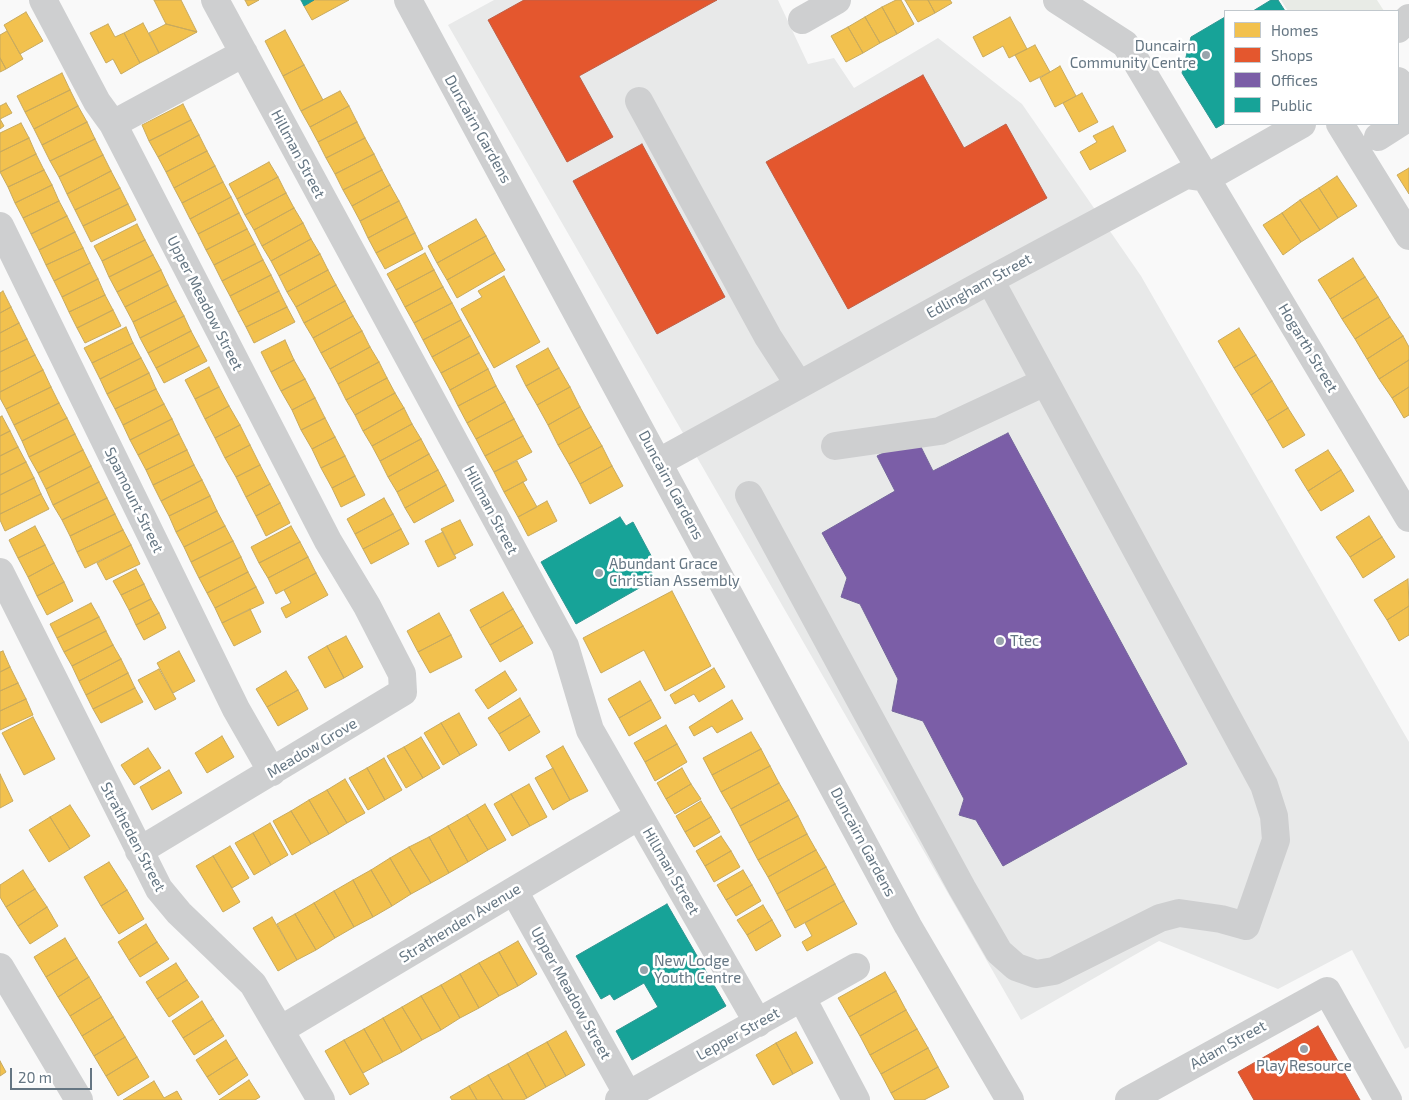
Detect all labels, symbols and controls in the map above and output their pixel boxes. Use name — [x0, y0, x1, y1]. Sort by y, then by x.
legend — [1224, 10, 1399, 125]
text: Homes — [1271, 21, 1318, 39]
place label: Duncairn Community Centre — [1070, 37, 1196, 72]
text: Shops — [1271, 46, 1313, 64]
marker: Duncairn Community Centre — [1200, 49, 1212, 61]
text: Offices — [1271, 71, 1318, 89]
street label: Duncairn Gardens — [441, 72, 515, 186]
text: Public — [1271, 96, 1312, 114]
street label: Hillman Street — [267, 107, 329, 201]
street label: Upper Meadow Street — [163, 233, 247, 373]
street label: Edlingham Street — [923, 250, 1035, 322]
street label: Hogarth Street — [1274, 300, 1342, 396]
street label: Duncairn Gardens — [635, 427, 707, 543]
street label: Spamount Street — [101, 444, 167, 556]
street label: Hillman Street — [460, 463, 522, 557]
place label: Abundant Grace Christian Assembly — [609, 555, 740, 590]
marker: Abundant Grace Christian Assembly — [593, 567, 605, 579]
place label: Ttec — [1010, 632, 1039, 650]
marker: Ttec — [994, 635, 1006, 647]
street label: Meadow Grove — [264, 714, 360, 782]
street label: Stratheden Street — [97, 779, 169, 895]
street label: Duncairn Gardens — [827, 784, 899, 900]
street label: Hillman Street — [639, 824, 703, 918]
street label: Strathenden Avenue — [396, 880, 524, 966]
street label: Upper Meadow Street — [527, 924, 615, 1062]
place label: New Lodge Youth Centre — [654, 952, 741, 987]
marker: New Lodge Youth Centre — [638, 964, 650, 976]
street label: Lepper Street — [693, 1004, 783, 1064]
street label: Adam Street — [1187, 1017, 1269, 1073]
marker: Play Resource — [1298, 1043, 1310, 1055]
place label: Play Resource — [1256, 1057, 1352, 1075]
scale bar — [12, 1058, 95, 1090]
text: 20 m — [18, 1068, 52, 1086]

